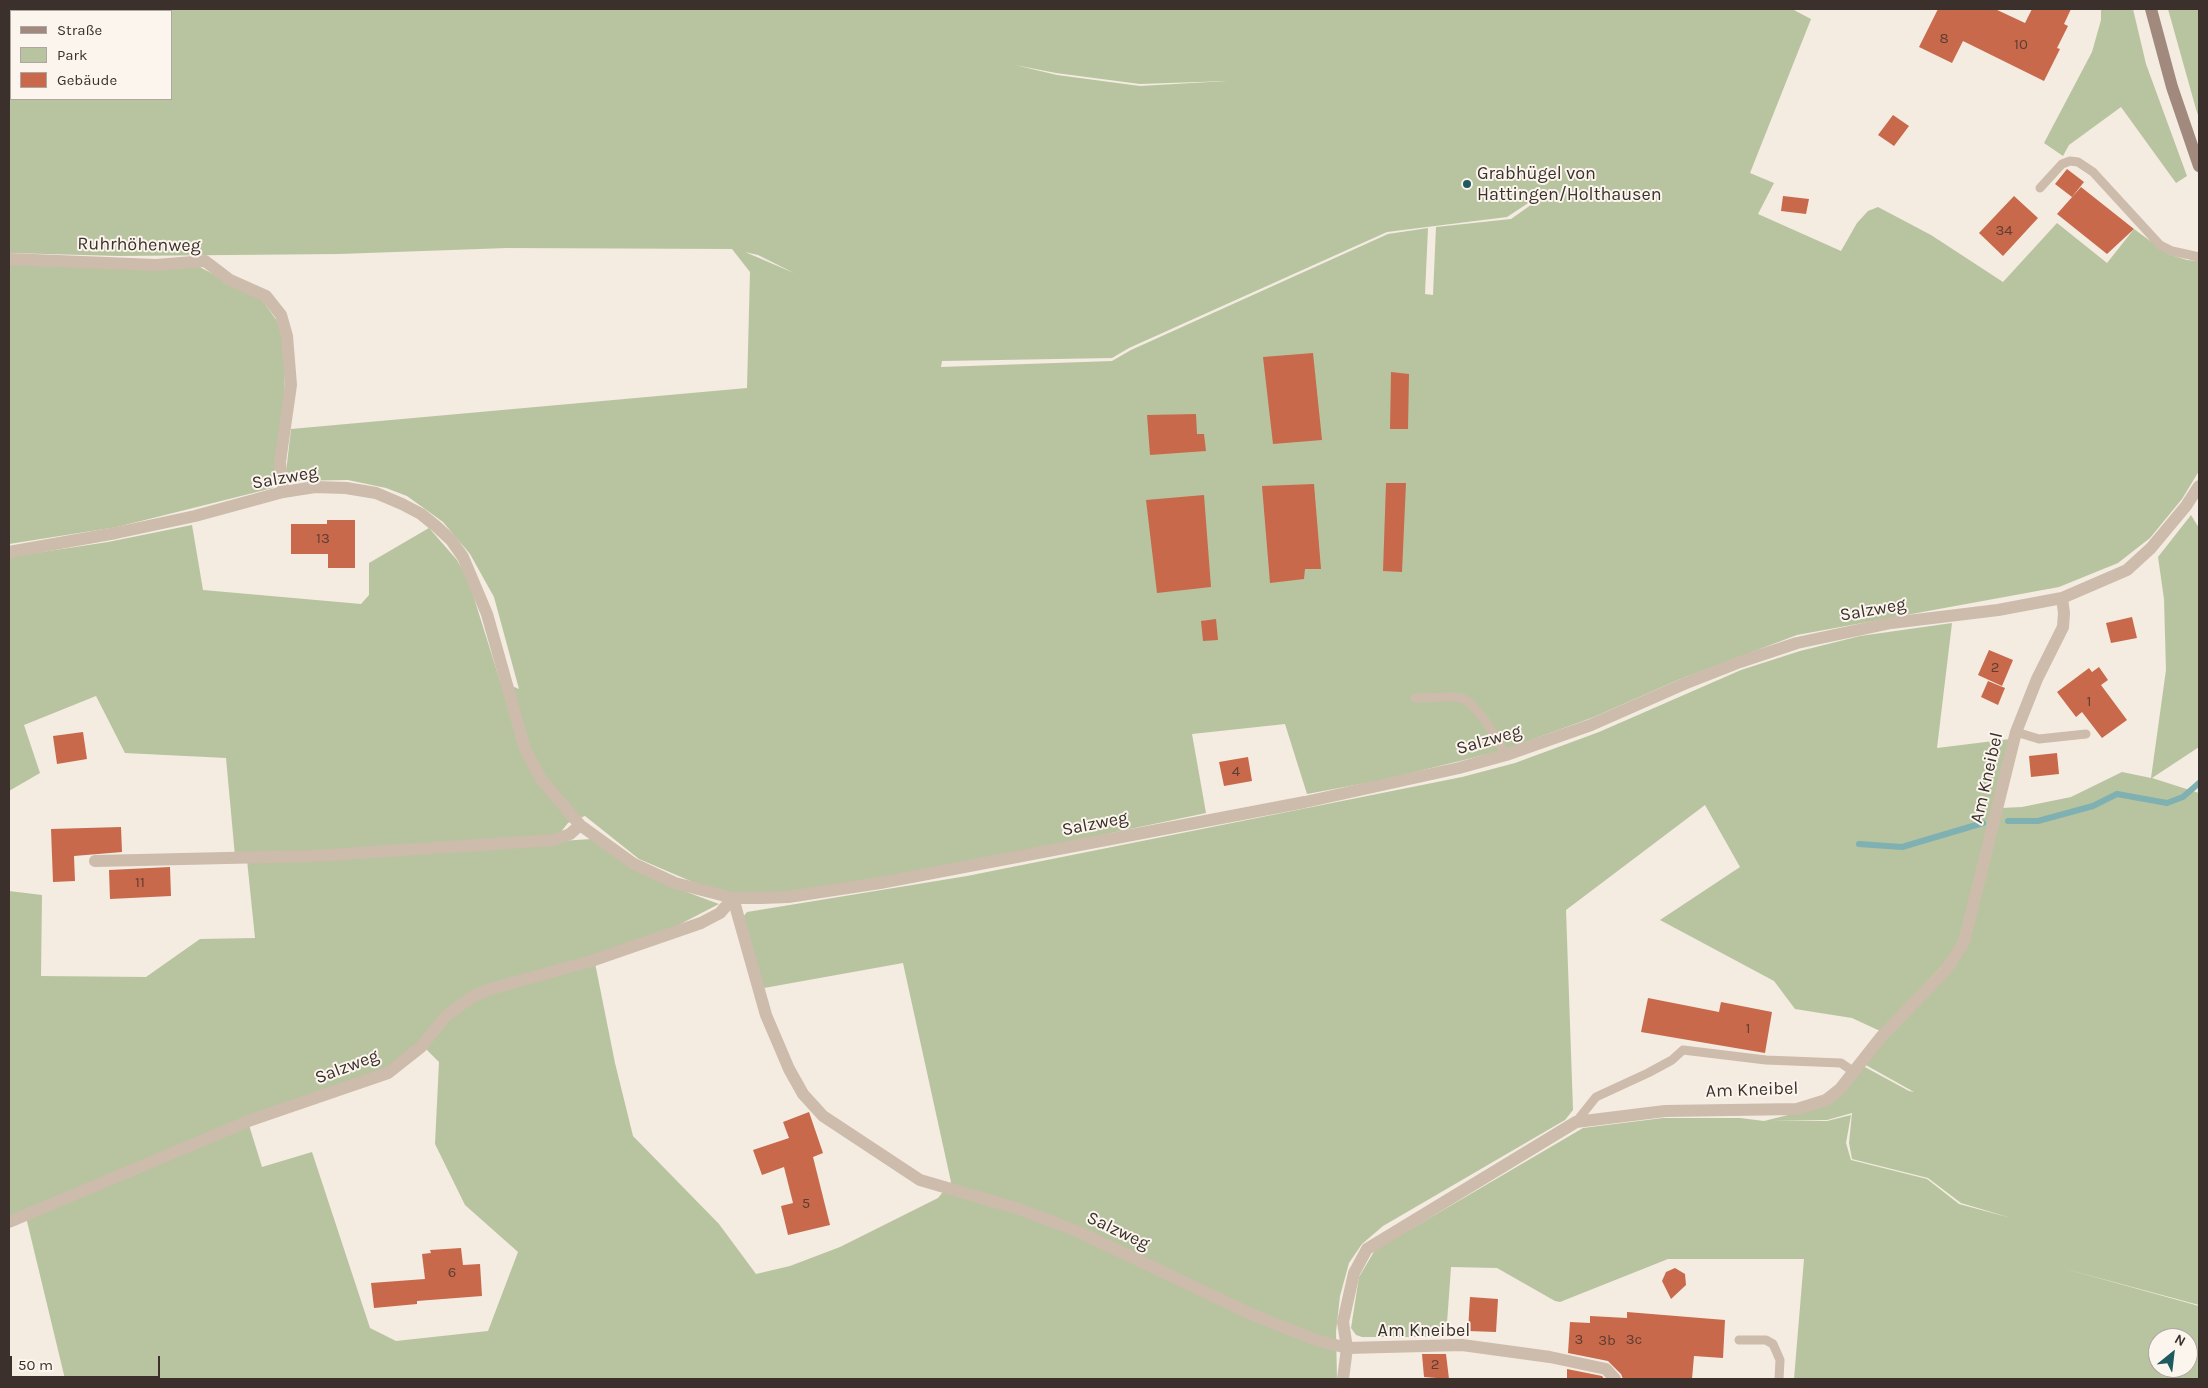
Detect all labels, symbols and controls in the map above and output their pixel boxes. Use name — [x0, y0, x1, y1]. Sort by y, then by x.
legend — [10, 10, 172, 100]
text: Straße — [57, 21, 102, 39]
house number: 8 — [1939, 30, 1949, 48]
house number: 10 — [2014, 36, 2028, 54]
text: Park — [57, 46, 87, 64]
text: Gebäude — [57, 71, 117, 89]
place label: Grabhügel von Hattingen/Holthausen — [1477, 163, 1662, 205]
marker: Grabhügel von Hattingen/Holthausen — [1461, 178, 1473, 190]
house number: 34 — [1995, 222, 2013, 240]
street label: Ruhrhöhenweg — [77, 233, 201, 257]
street label: Salzweg — [250, 462, 320, 494]
house number: 13 — [316, 530, 330, 548]
street label: Salzweg — [1838, 594, 1908, 626]
house number: 2 — [1991, 659, 1999, 677]
house number: 1 — [2087, 693, 2091, 711]
street label: Salzweg — [1454, 720, 1524, 760]
street label: Am Kneibel — [1966, 730, 2008, 826]
house number: 4 — [1232, 763, 1240, 781]
street label: Salzweg — [1060, 807, 1130, 841]
house number: 11 — [135, 874, 145, 892]
house number: 1 — [1746, 1020, 1750, 1038]
street label: Salzweg — [312, 1045, 382, 1089]
street label: Am Kneibel — [1705, 1078, 1799, 1102]
house number: 5 — [802, 1195, 810, 1213]
street label: Salzweg — [1083, 1207, 1153, 1255]
house number: 6 — [448, 1264, 456, 1282]
street label: Am Kneibel — [1378, 1320, 1470, 1342]
north arrow — [2148, 1328, 2198, 1378]
text: N — [2172, 1330, 2189, 1350]
house number: 3 — [1575, 1331, 1583, 1349]
house number: 3c — [1626, 1331, 1642, 1349]
house number: 3b — [1598, 1332, 1616, 1350]
scale bar — [12, 1346, 162, 1378]
text: 50 m — [18, 1356, 53, 1374]
house number: 2 — [1431, 1356, 1439, 1374]

